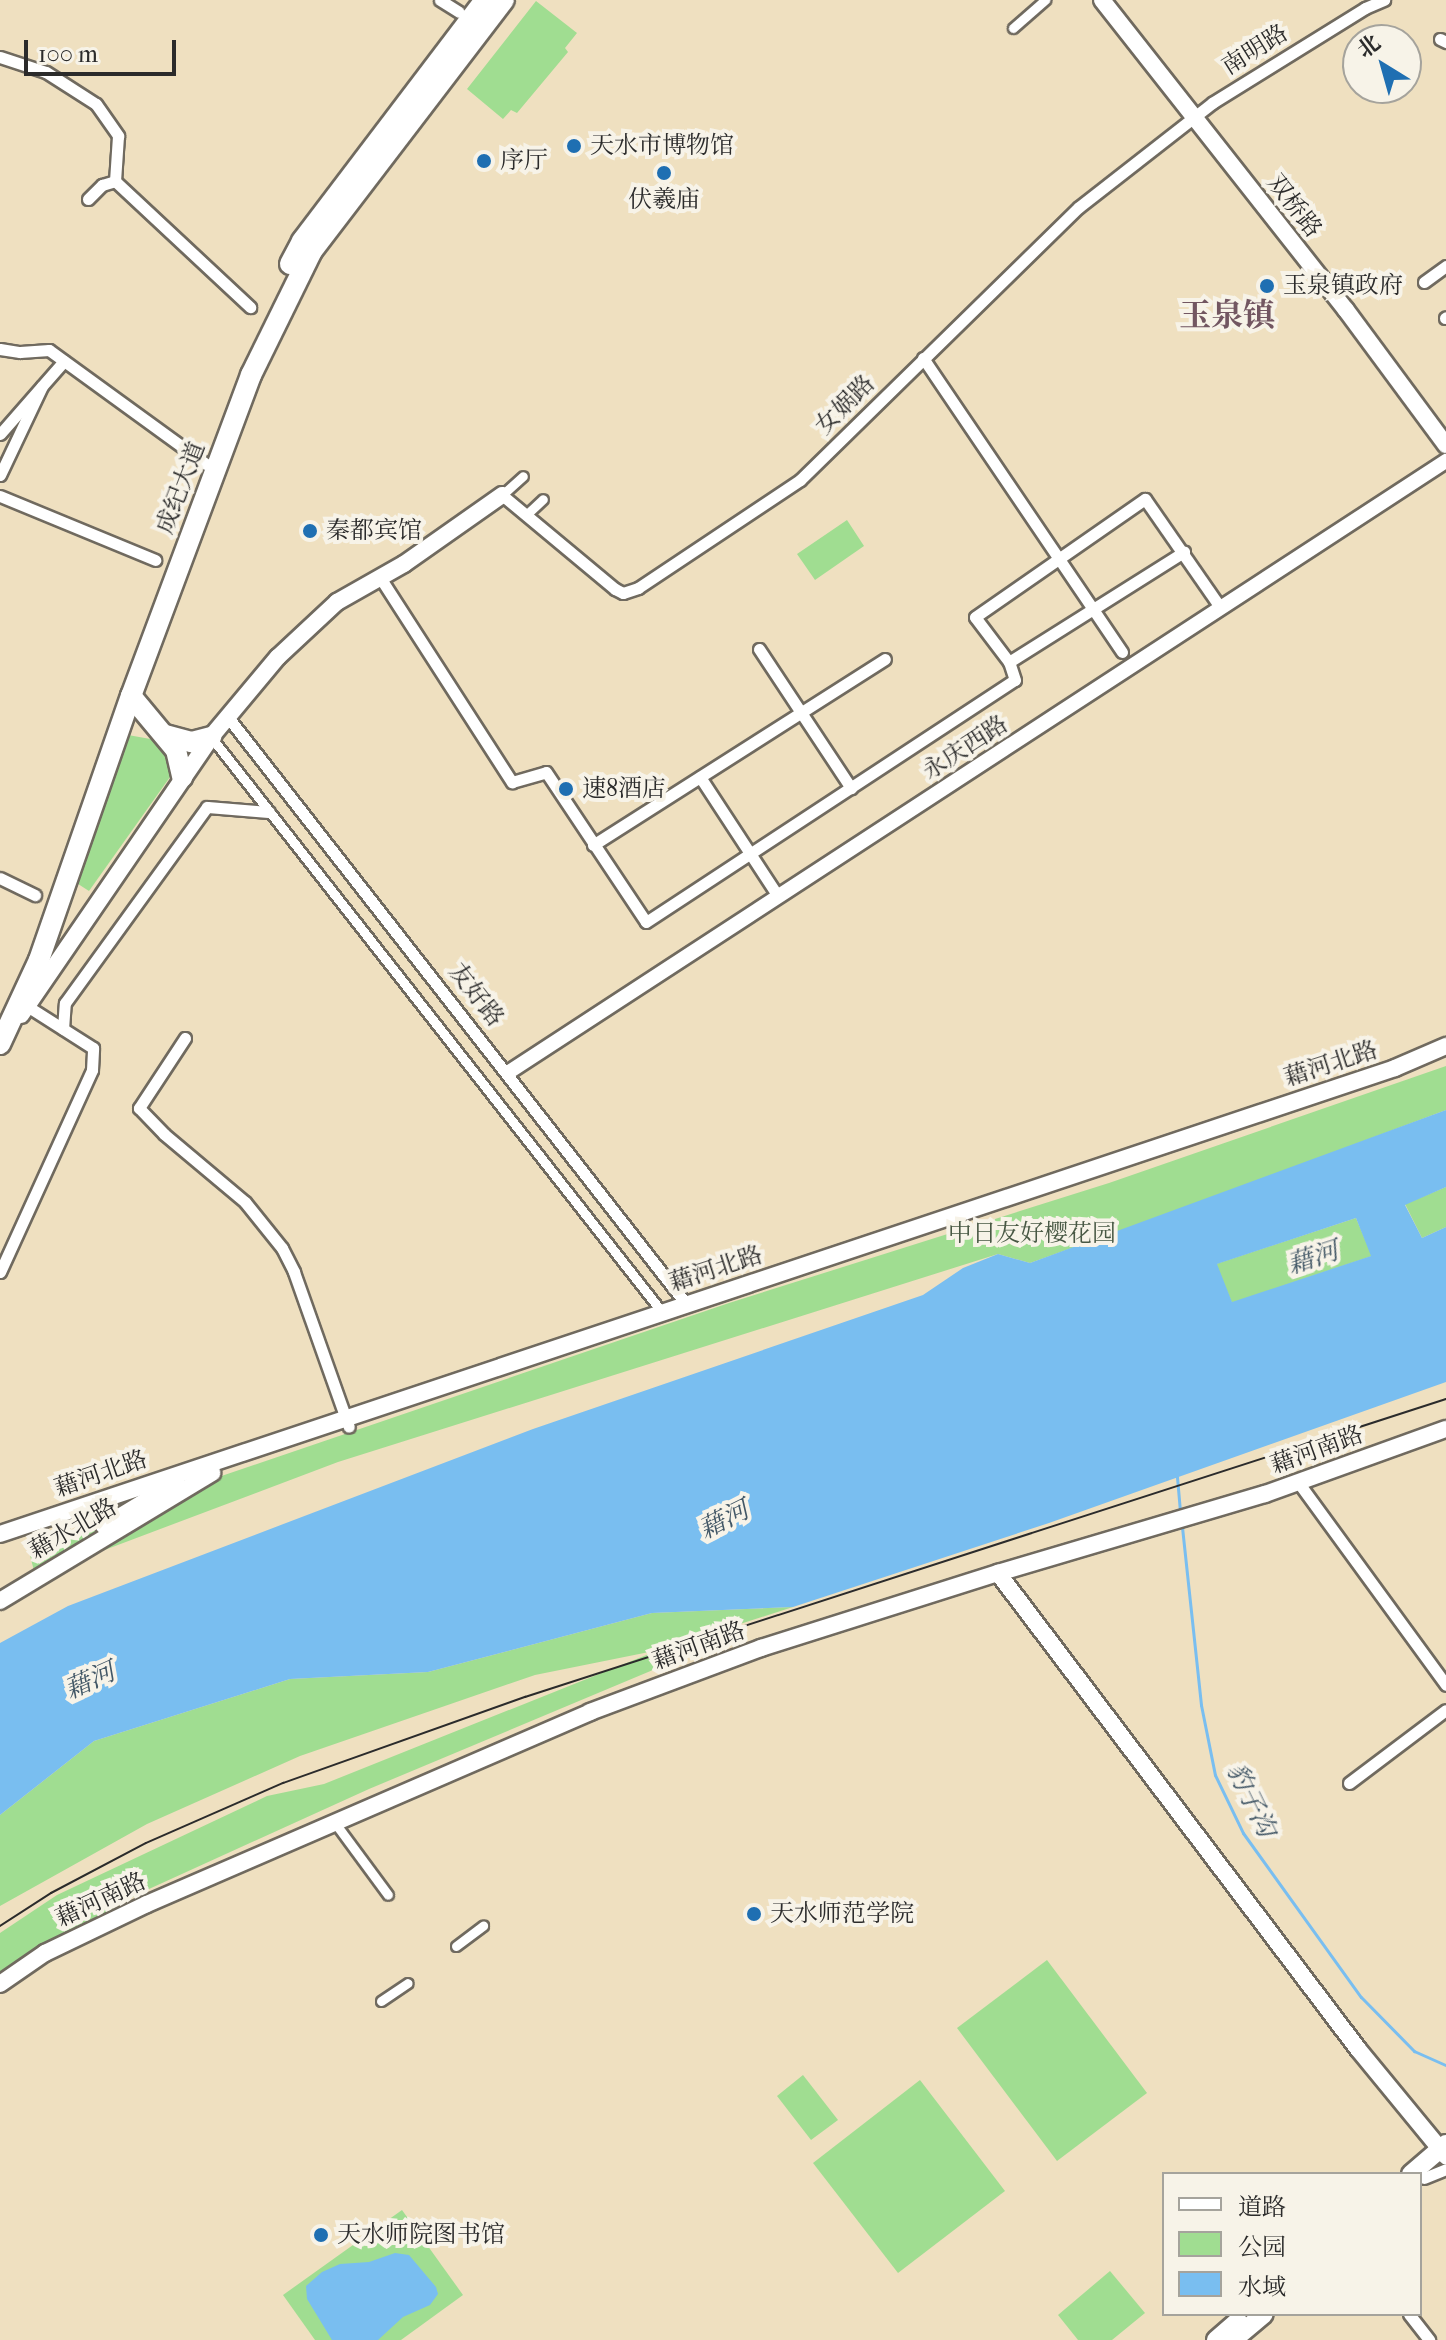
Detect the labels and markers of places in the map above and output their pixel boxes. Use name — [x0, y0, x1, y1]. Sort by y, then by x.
place label: 天水市博物馆 — [590, 132, 734, 160]
marker: 天水市博物馆 — [565, 137, 583, 155]
place label: 序厅 — [500, 147, 548, 175]
marker: 序厅 — [475, 152, 493, 170]
marker: 伏羲庙 — [655, 164, 673, 182]
place label: 伏羲庙 — [628, 186, 700, 214]
place label: 玉泉镇政府 — [1283, 272, 1403, 300]
marker: 玉泉镇政府 — [1258, 277, 1276, 295]
place label: 秦都宾馆 — [326, 517, 422, 545]
marker: 秦都宾馆 — [301, 522, 319, 540]
place label: 速8酒店 — [582, 775, 666, 803]
marker: 速8酒店 — [557, 780, 575, 798]
place label: 天水师范学院 — [770, 1900, 914, 1928]
marker: 天水师范学院 — [745, 1905, 763, 1923]
place label: 天水师院图书馆 — [337, 2221, 505, 2249]
marker: 天水师院图书馆 — [312, 2226, 330, 2244]

